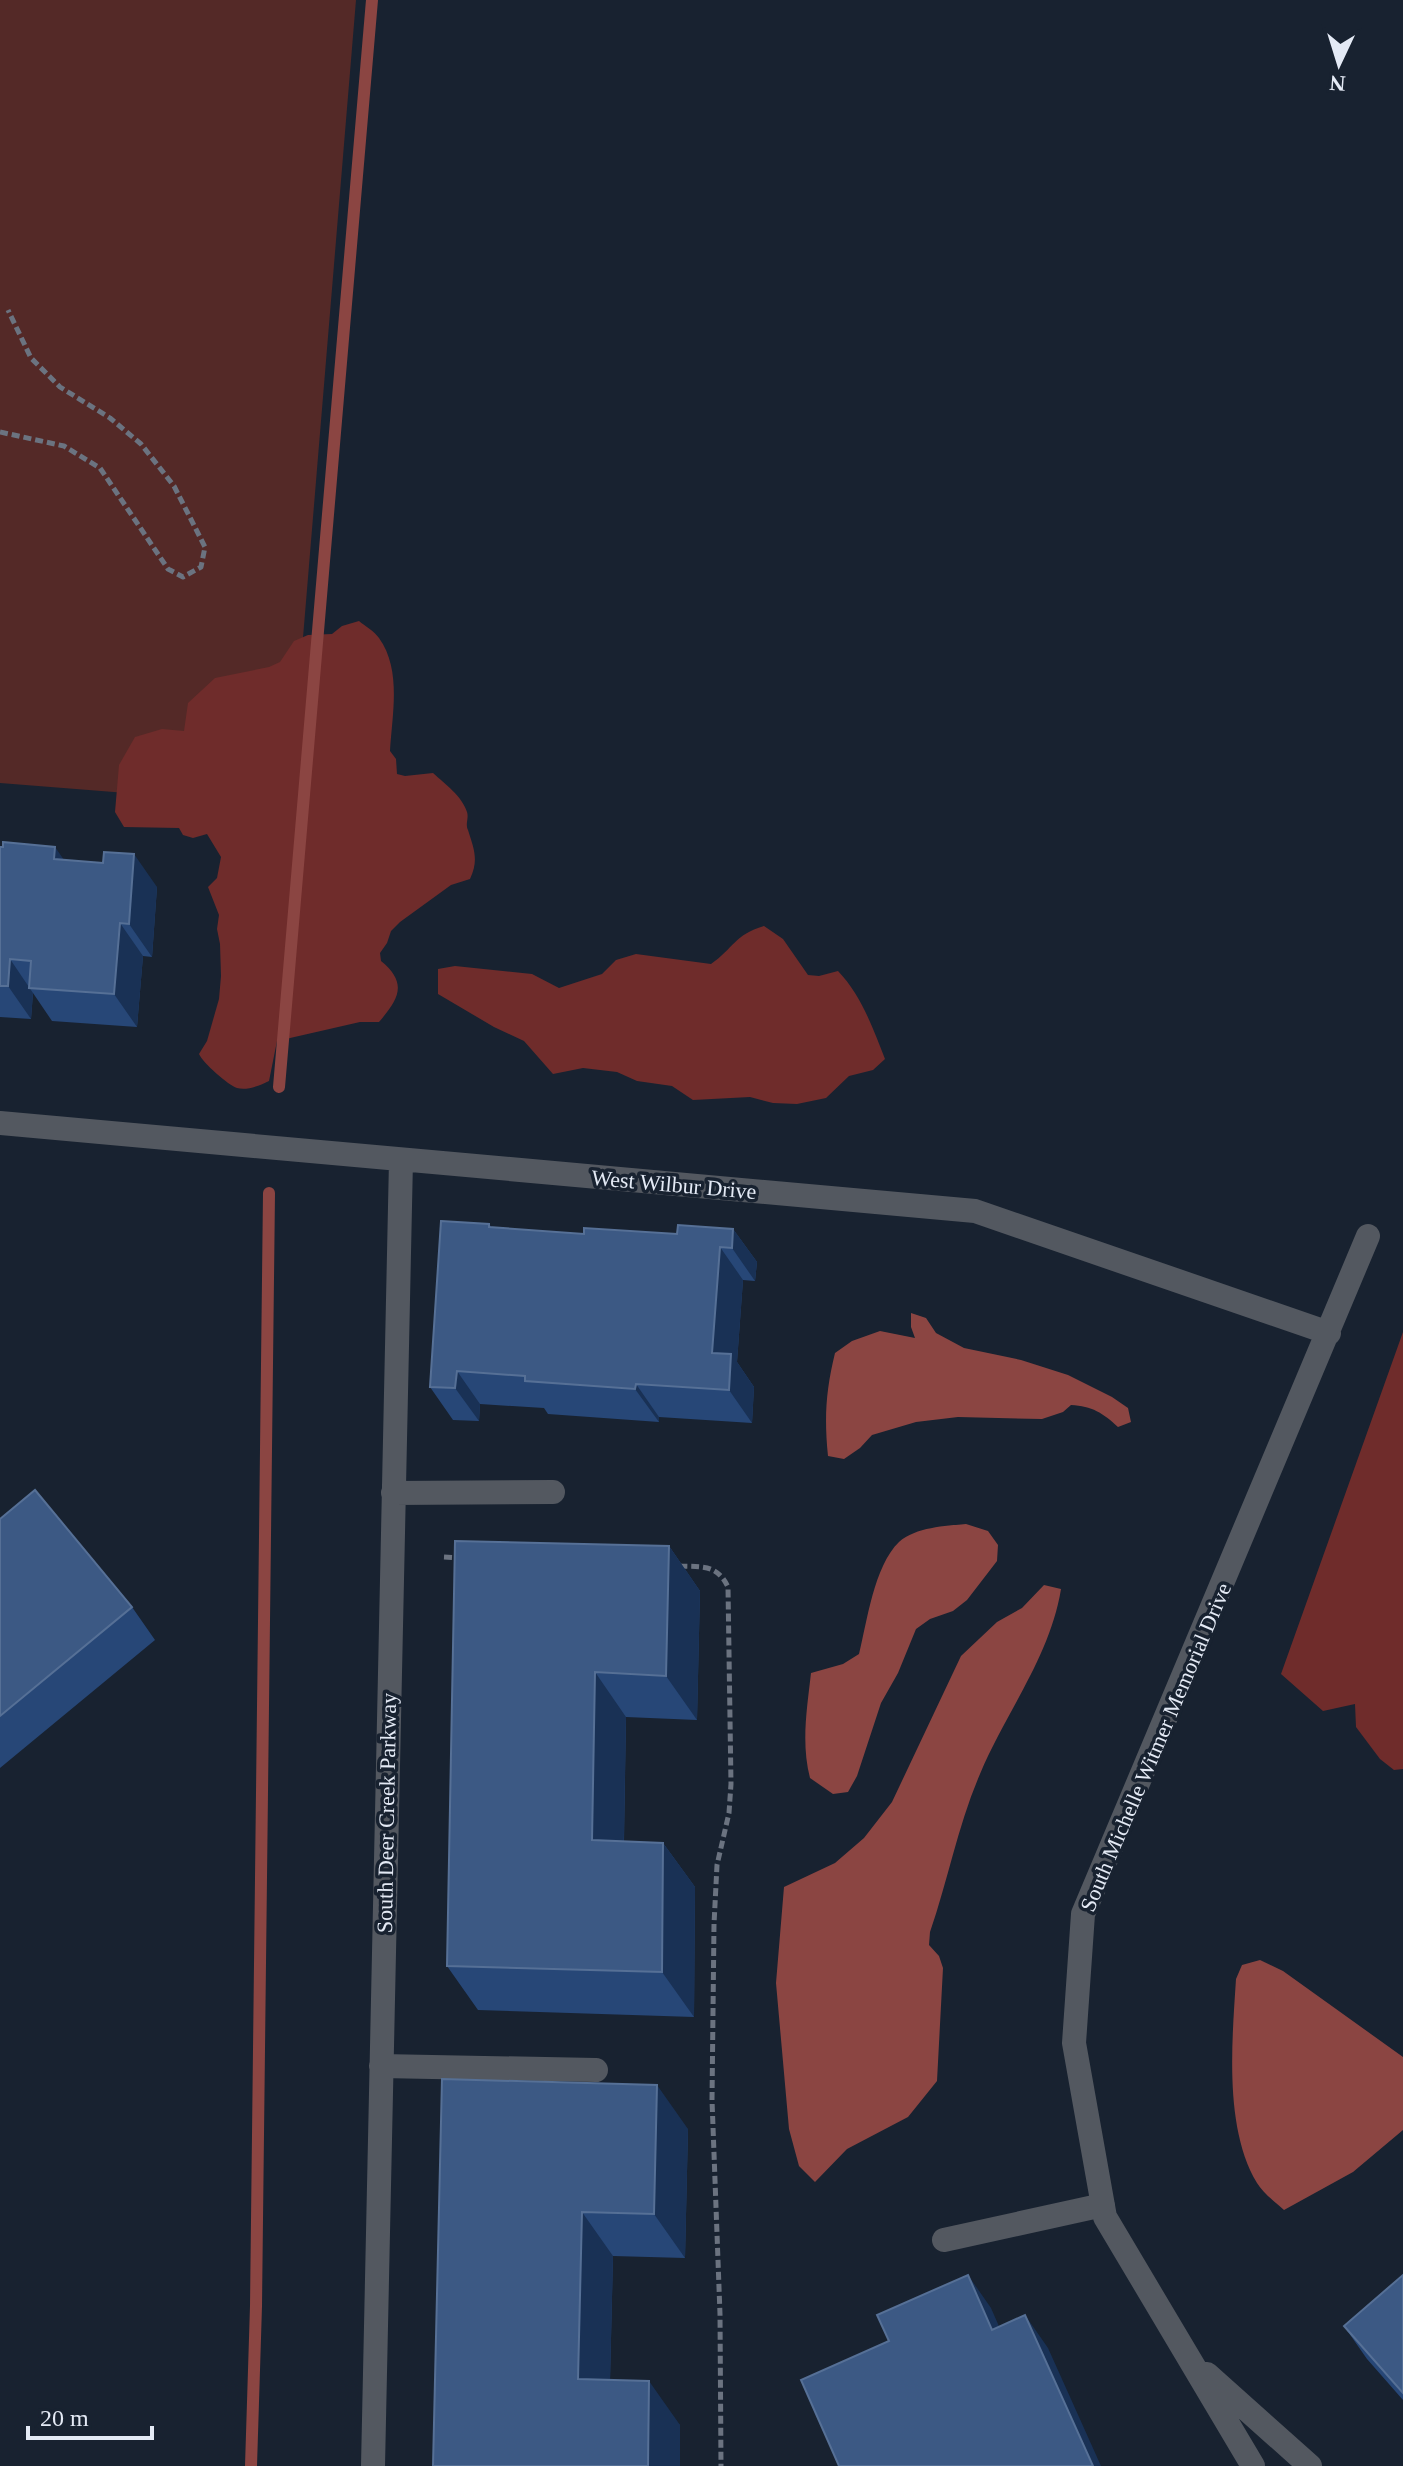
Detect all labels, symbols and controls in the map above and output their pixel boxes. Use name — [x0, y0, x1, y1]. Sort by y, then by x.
north arrow — [1299, 24, 1379, 104]
text: N — [1329, 70, 1346, 96]
street label: West Wilbur Drive — [590, 1165, 758, 1204]
street label: South Michelle Witmer Memorial Drive — [1075, 1579, 1236, 1915]
street label: South Deer Creek Parkway — [372, 1693, 401, 1933]
scale bar — [28, 2390, 152, 2440]
text: 20 m — [40, 2405, 89, 2431]

